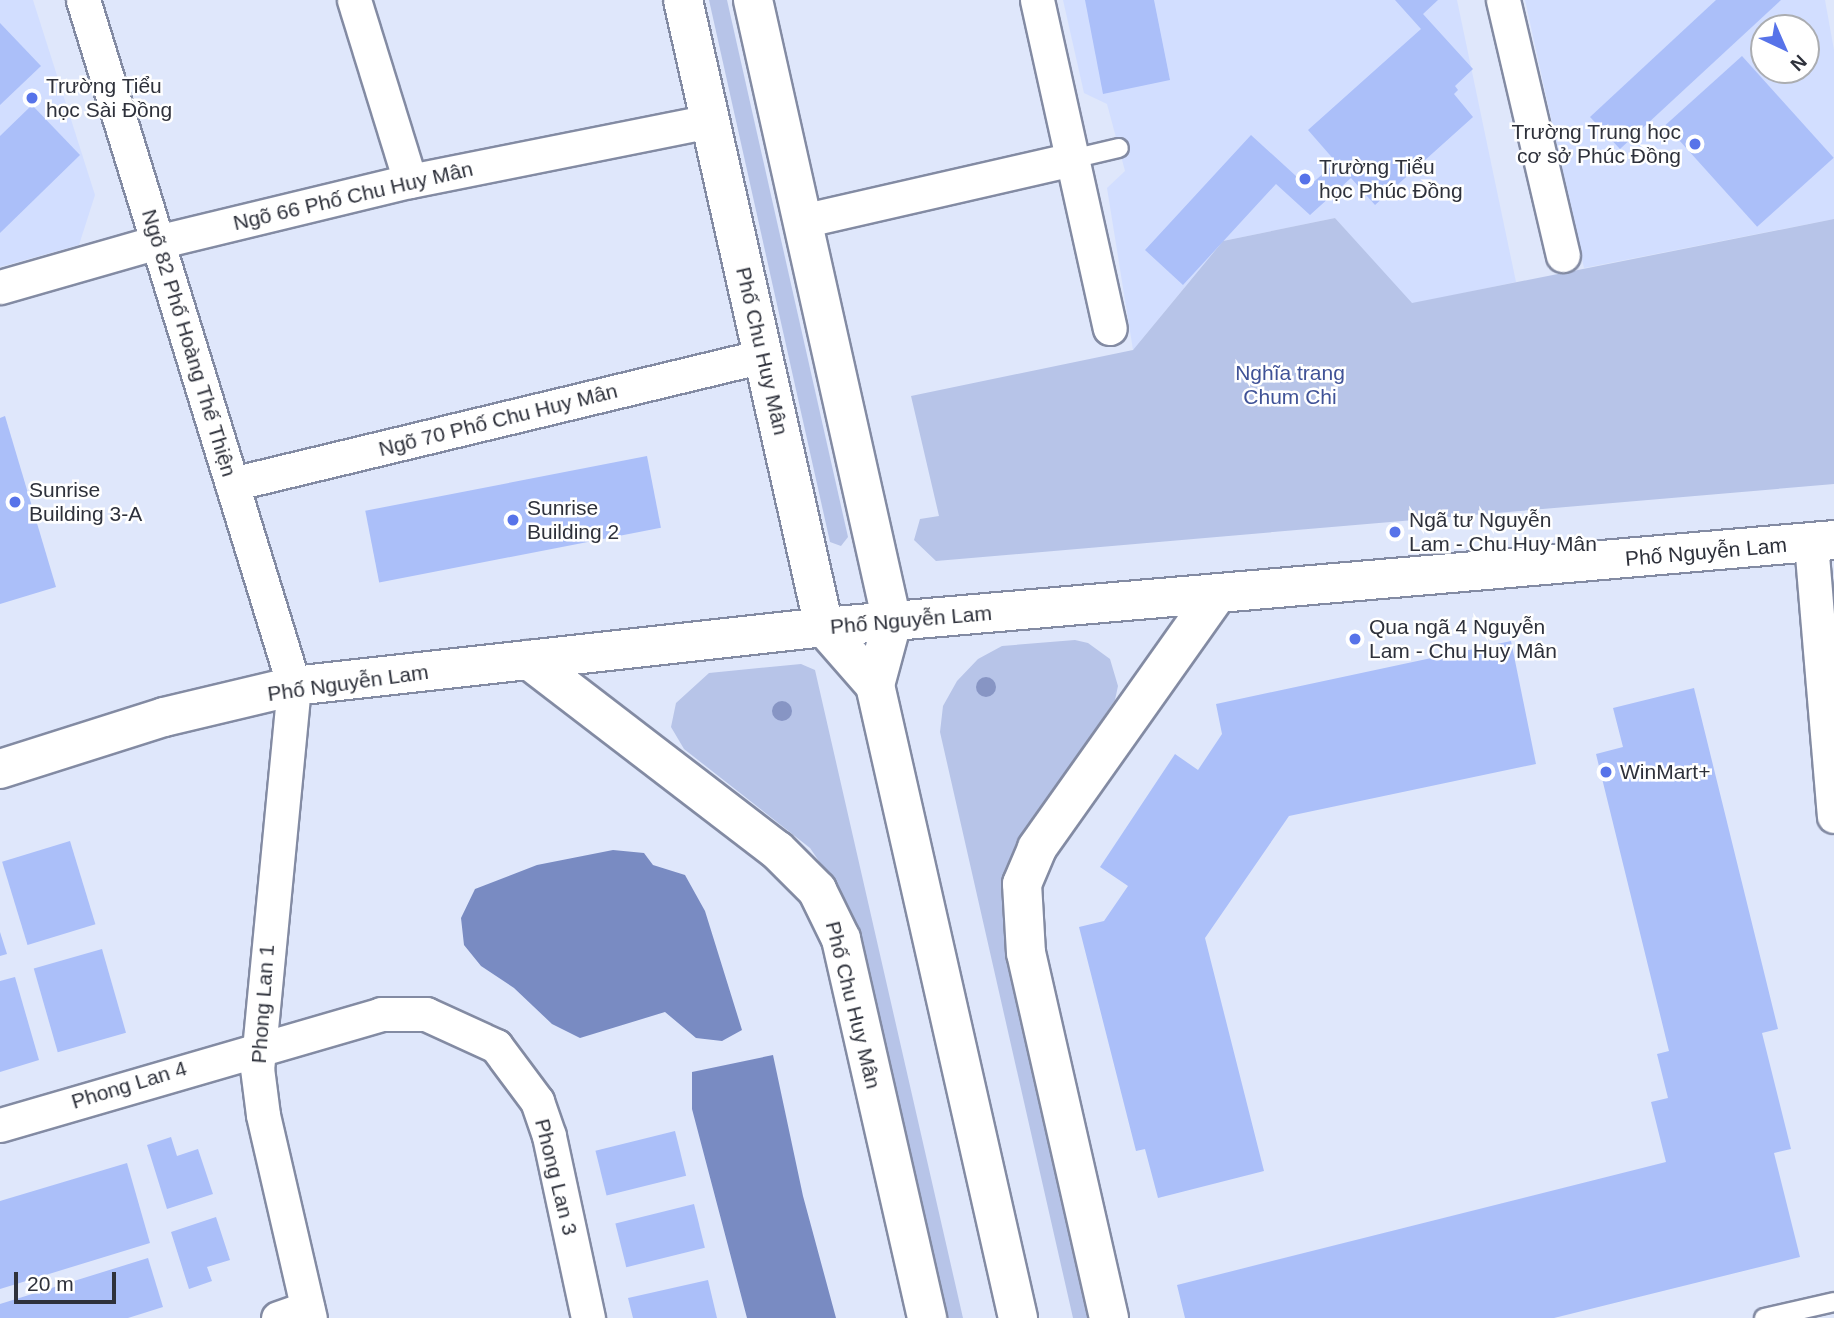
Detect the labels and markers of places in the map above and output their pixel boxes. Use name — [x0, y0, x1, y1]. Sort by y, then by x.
place label: Trường Tiểu học Sài Đồng — [46, 73, 172, 123]
marker: Trường Tiểu học Sài Đồng — [24, 90, 40, 106]
place label: Trường Trung học cơ sở Phúc Đồng — [1511, 119, 1681, 169]
marker: Trường Trung học cơ sở Phúc Đồng — [1687, 136, 1703, 152]
place label: Trường Tiểu học Phúc Đồng — [1319, 154, 1463, 204]
marker: Trường Tiểu học Phúc Đồng — [1297, 171, 1313, 187]
place label: Sunrise Building 3-A — [29, 477, 142, 527]
marker: Sunrise Building 3-A — [7, 494, 23, 510]
place label: Sunrise Building 2 — [527, 495, 619, 545]
place label: Ngã tư Nguyễn Lam - Chu Huy Mân — [1409, 507, 1597, 557]
marker: Sunrise Building 2 — [505, 512, 521, 528]
marker: Ngã tư Nguyễn Lam - Chu Huy Mân — [1387, 524, 1403, 540]
place label: Qua ngã 4 Nguyễn Lam - Chu Huy Mân — [1369, 614, 1557, 664]
marker: Qua ngã 4 Nguyễn Lam - Chu Huy Mân — [1347, 631, 1363, 647]
place label: WinMart+ — [1620, 759, 1710, 785]
marker: WinMart+ — [1598, 764, 1614, 780]

